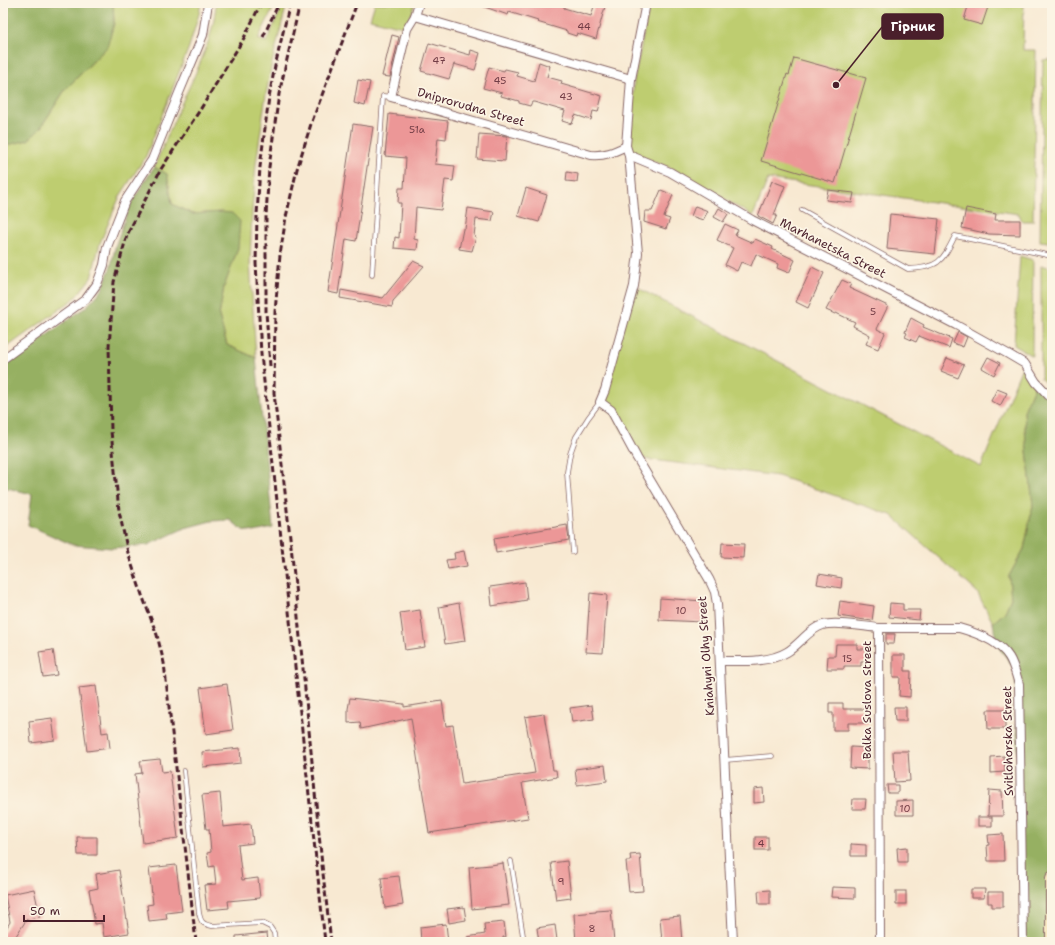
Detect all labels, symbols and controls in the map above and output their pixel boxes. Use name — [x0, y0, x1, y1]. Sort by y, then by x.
callout: Гірник — [882, 14, 943, 39]
text: Гірник — [891, 18, 935, 35]
house number: 44 — [577, 20, 591, 33]
house number: 47 — [432, 54, 446, 67]
house number: 45 — [494, 74, 506, 87]
street label: Dniprorudna Street — [415, 84, 527, 130]
house number: 43 — [559, 90, 573, 103]
house number: 51а — [409, 123, 426, 136]
street label: Marhanetska Street — [777, 214, 889, 282]
house number: 5 — [870, 305, 876, 318]
street label: Kniahyni Olhy Street — [694, 596, 718, 716]
house number: 10 — [676, 604, 686, 617]
street label: Balka Suslova Street — [859, 641, 875, 759]
house number: 15 — [842, 652, 852, 665]
street label: Svitlohorska Street — [999, 686, 1017, 796]
house number: 10 — [900, 802, 910, 815]
house number: 4 — [758, 837, 765, 850]
house number: 9 — [558, 875, 565, 888]
scale bar — [24, 897, 104, 923]
text: 50 m — [30, 903, 60, 919]
house number: 8 — [589, 922, 596, 935]

